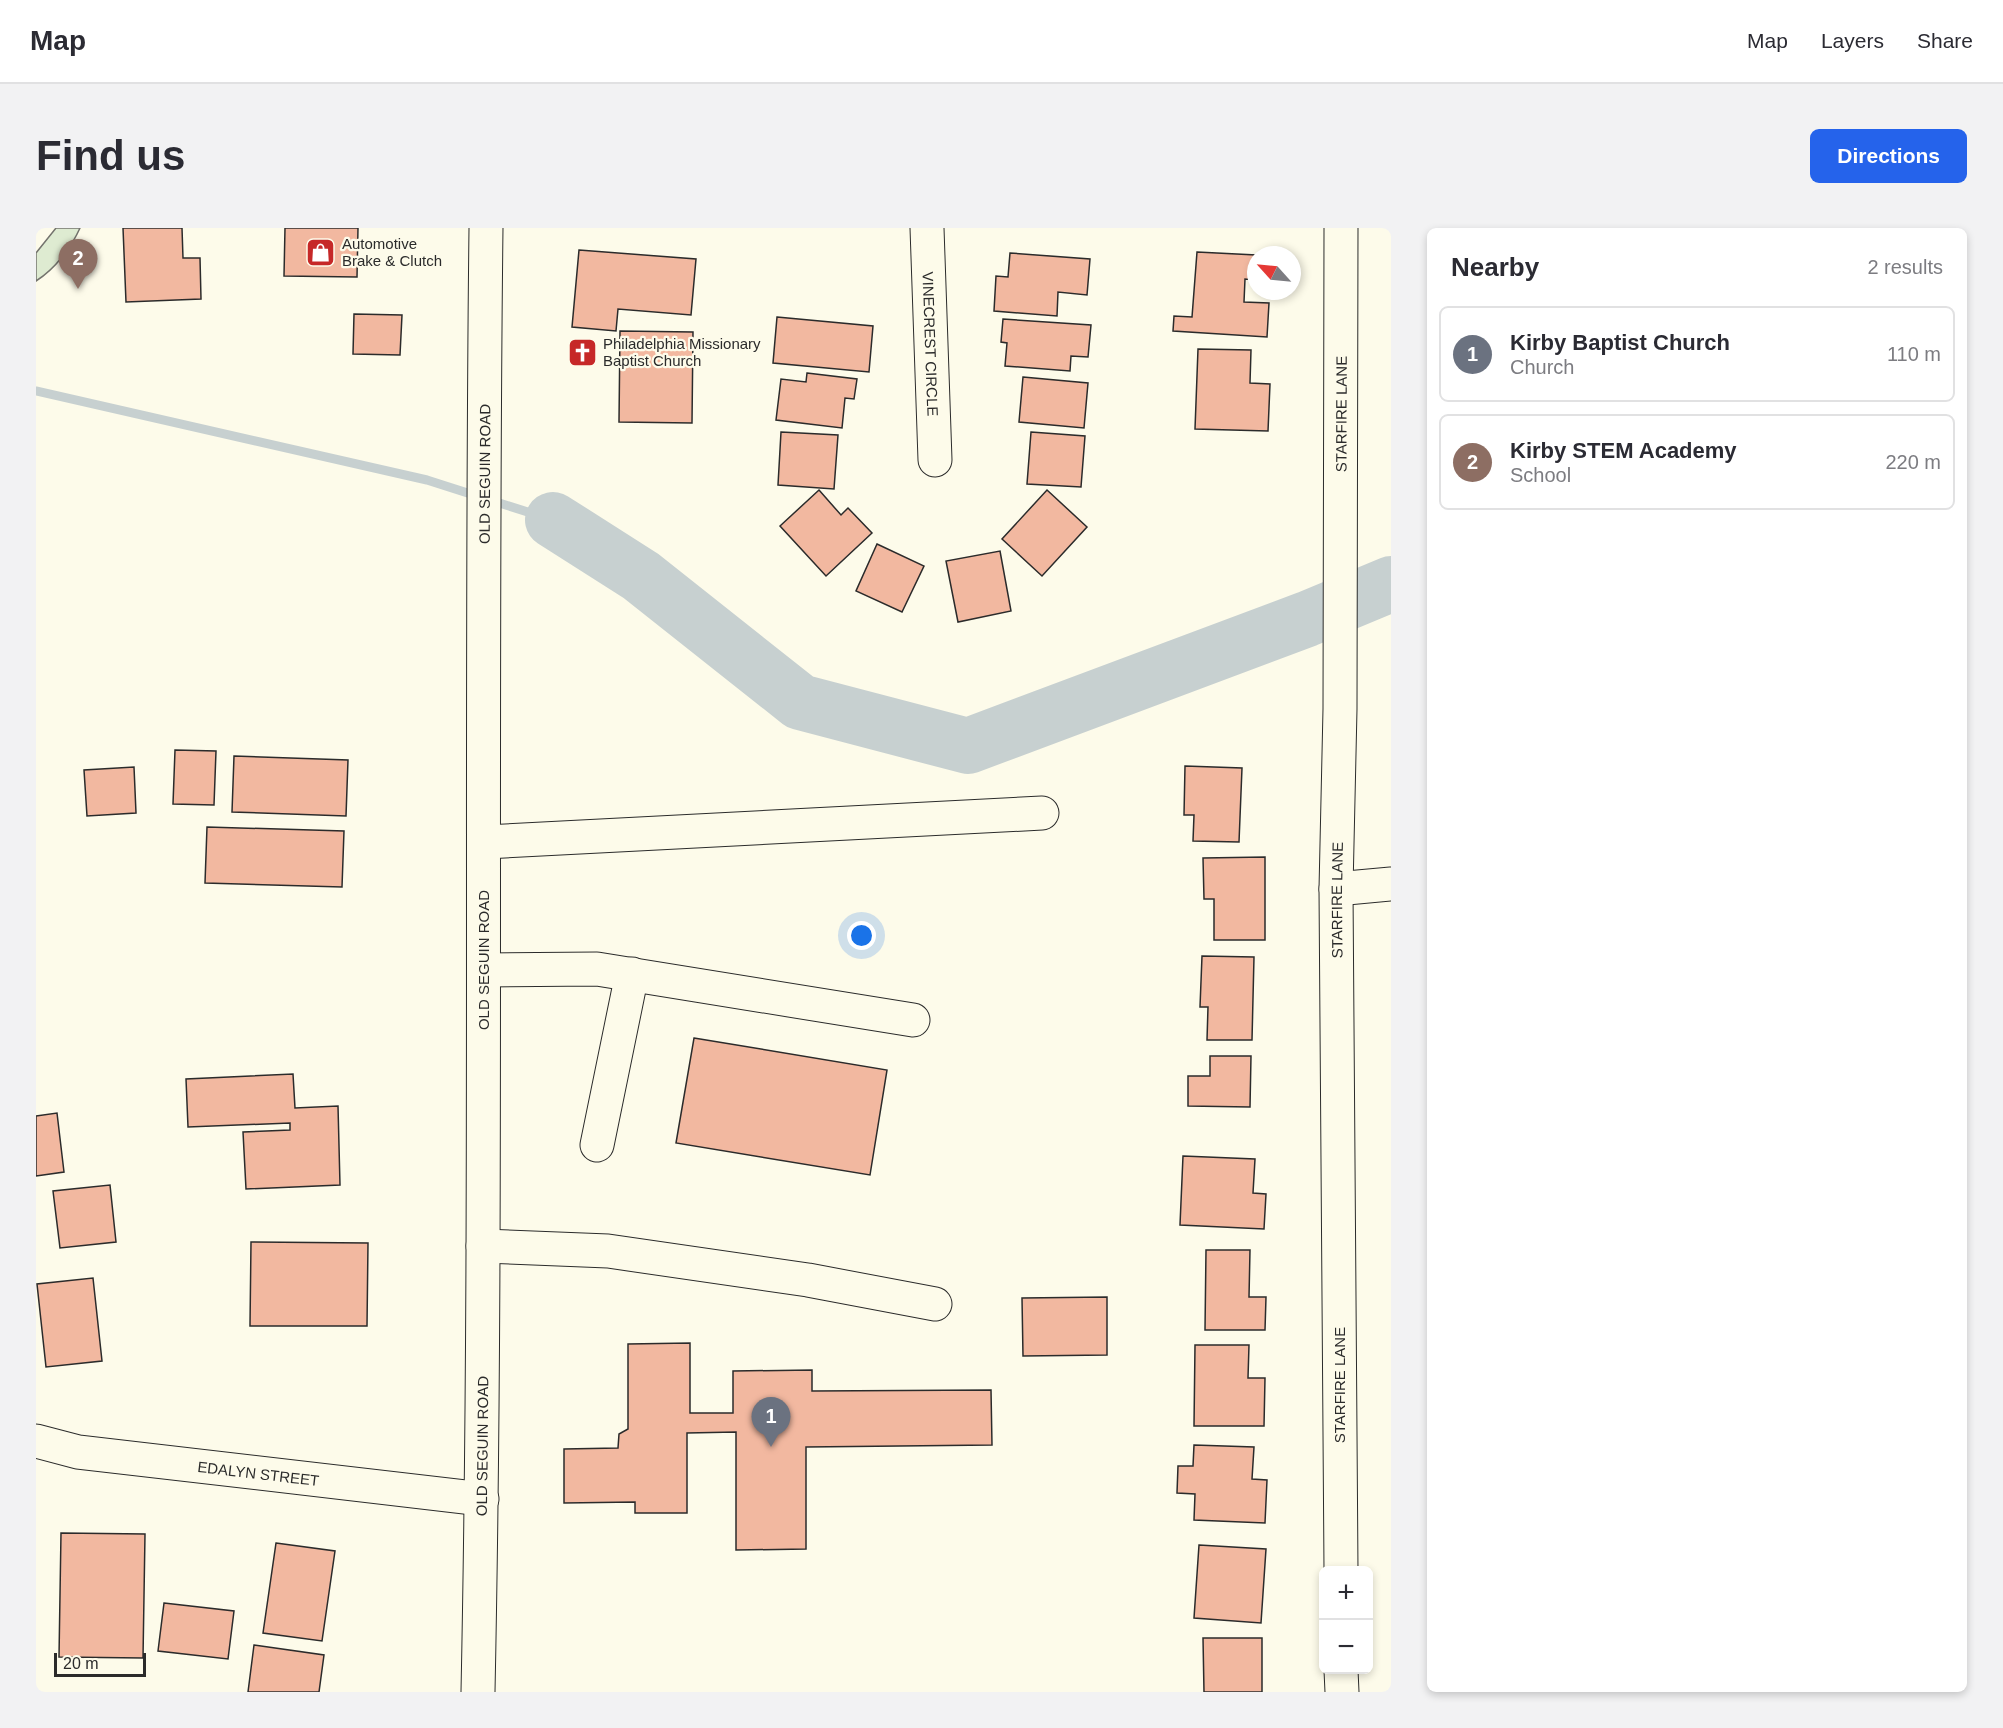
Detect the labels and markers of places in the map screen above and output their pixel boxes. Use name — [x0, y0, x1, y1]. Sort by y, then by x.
place label: Automotive Brake & Clutch — [342, 235, 442, 269]
shop icon: Automotive Brake & Clutch — [305, 236, 337, 268]
pin: 2 — [58, 239, 98, 289]
place label: Philadelphia Missionary Baptist Church — [603, 335, 761, 369]
church icon: Philadelphia Missionary Baptist Church — [566, 336, 598, 368]
pin: 1 — [752, 1398, 790, 1447]

